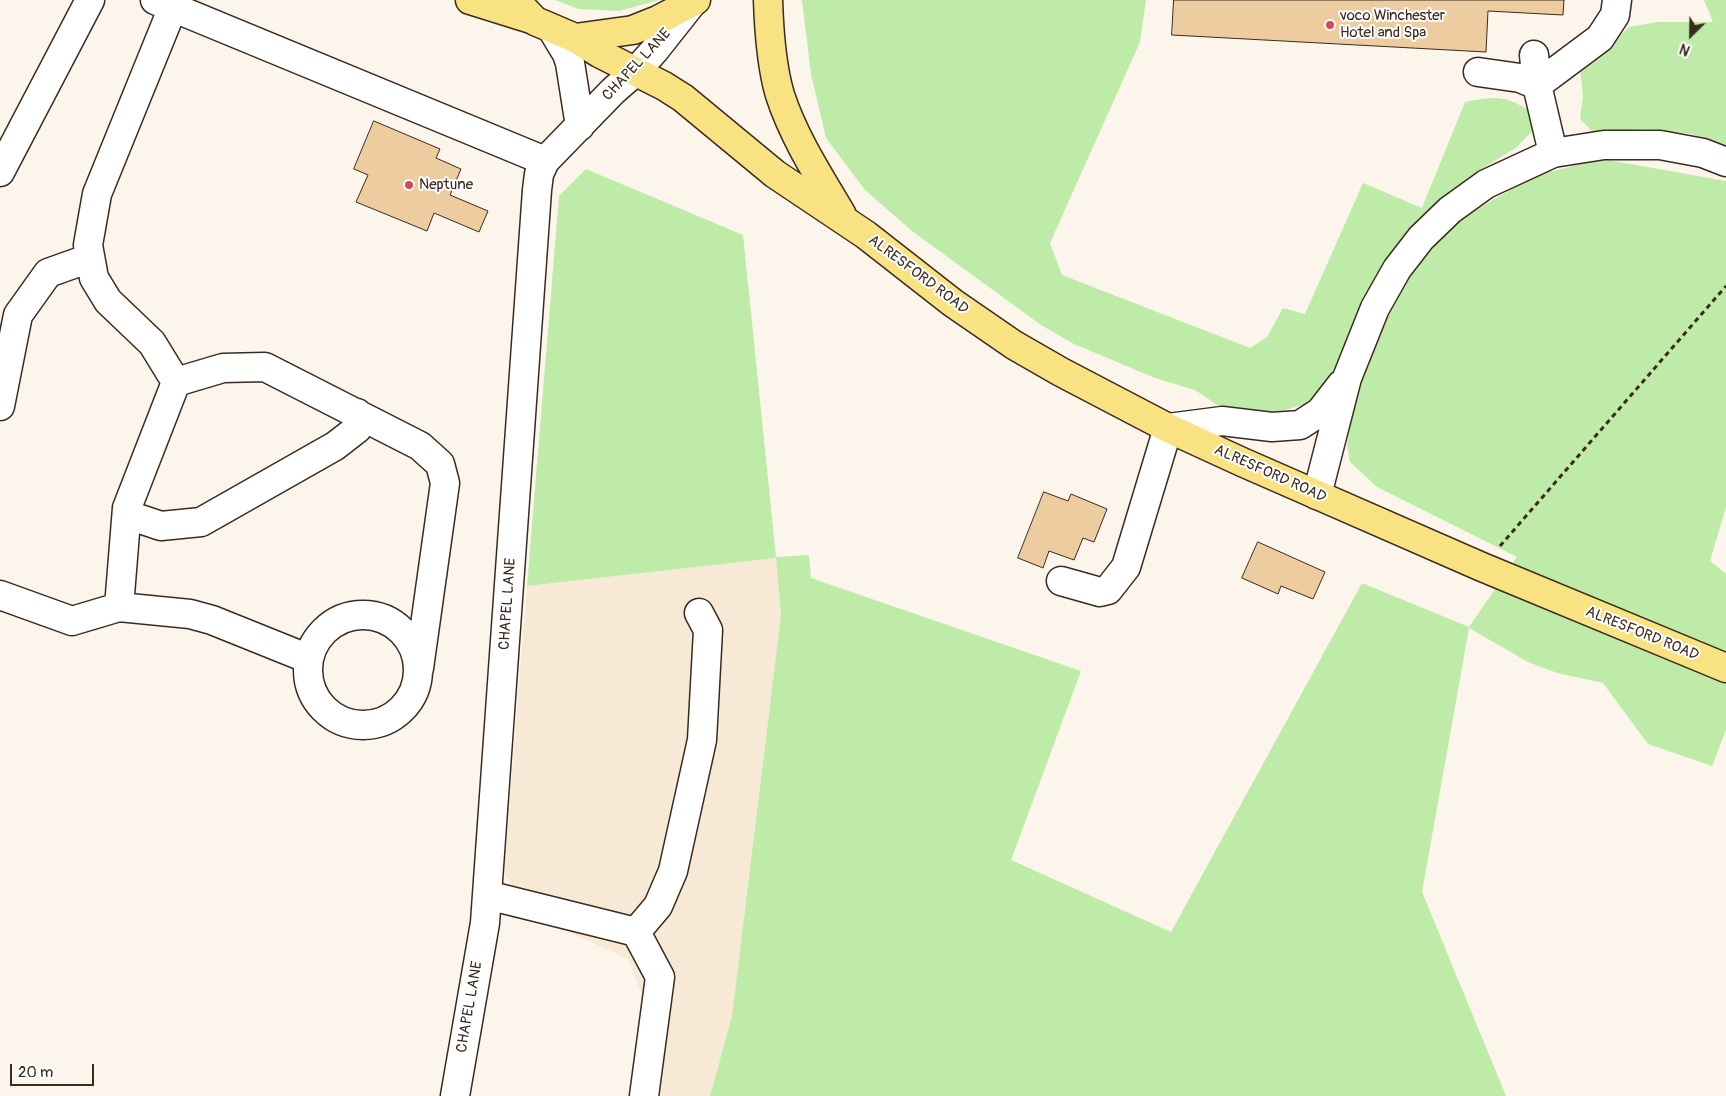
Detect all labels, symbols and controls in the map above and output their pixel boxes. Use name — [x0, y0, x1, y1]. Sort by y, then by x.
place label: voco Winchester Hotel and Spa — [1340, 7, 1445, 42]
north arrow — [1666, 10, 1716, 60]
marker: voco Winchester Hotel and Spa — [1324, 19, 1336, 31]
street label: CHAPEL LANE — [599, 25, 675, 105]
text: N — [1677, 40, 1693, 59]
place label: Neptune — [419, 176, 473, 194]
marker: Neptune — [403, 179, 415, 191]
street label: ALRESFORD ROAD — [864, 232, 972, 318]
street label: ALRESFORD ROAD — [1211, 441, 1329, 507]
street label: CHAPEL LANE — [496, 557, 520, 651]
street label: ALRESFORD ROAD — [1583, 603, 1701, 665]
street label: CHAPEL LANE — [453, 960, 487, 1054]
scale bar — [12, 1054, 96, 1086]
text: 20 m — [18, 1063, 53, 1082]

